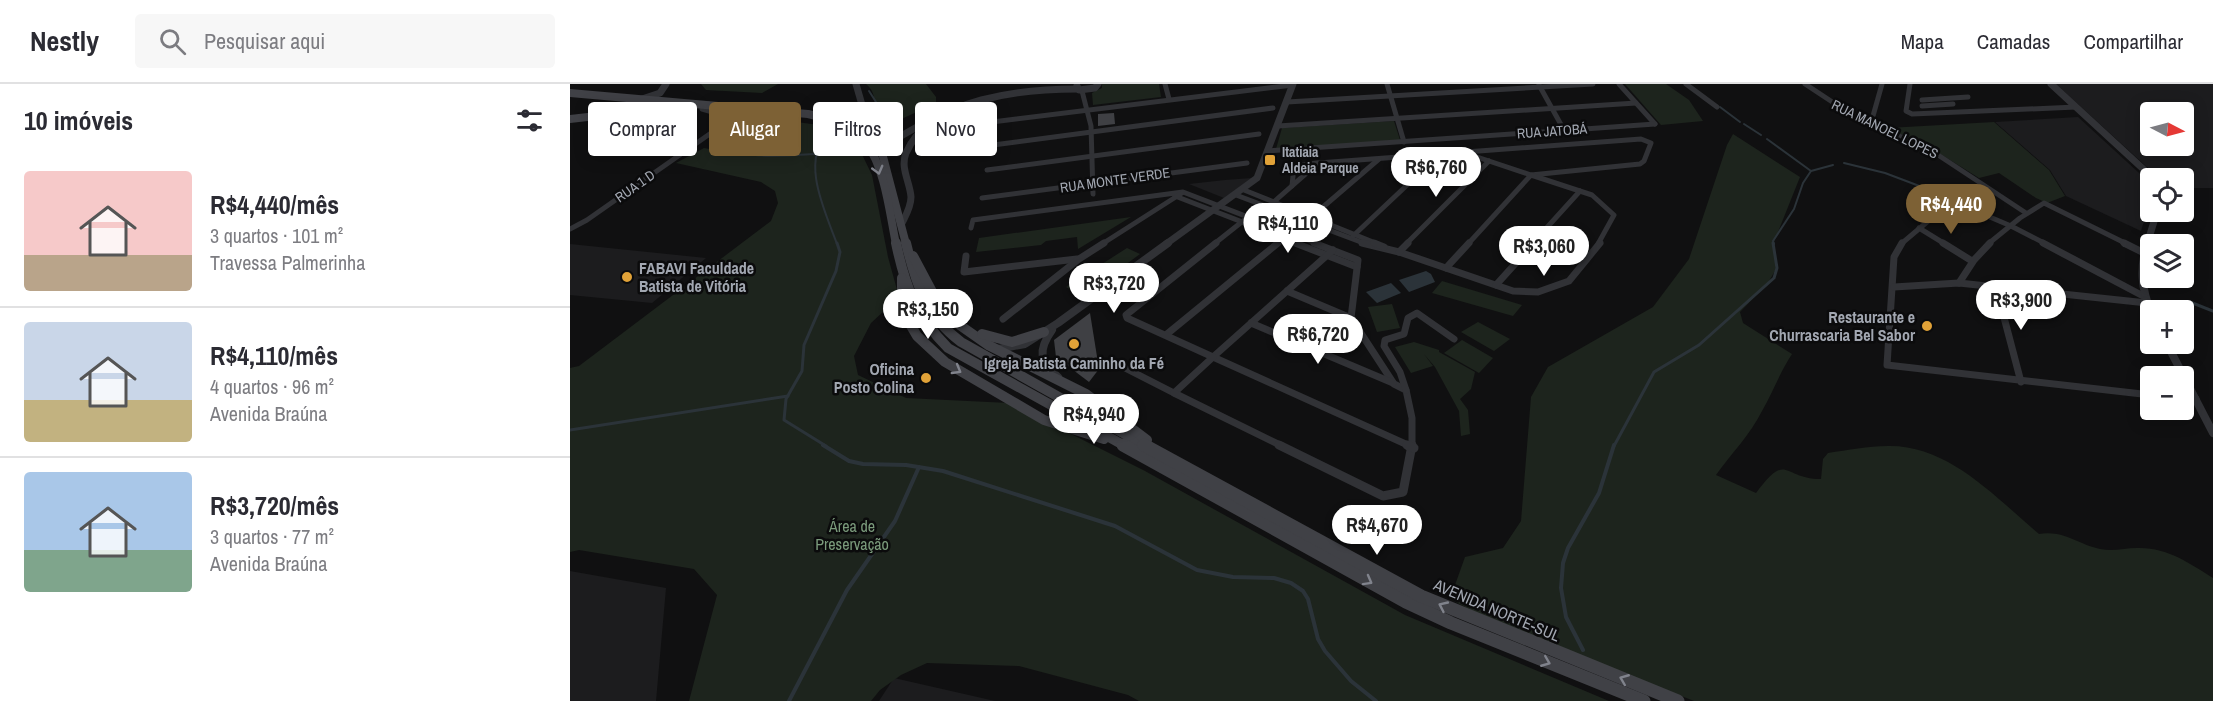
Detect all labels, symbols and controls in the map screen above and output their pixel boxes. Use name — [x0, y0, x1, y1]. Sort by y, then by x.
search box — [135, 14, 555, 68]
text: Nestly — [30, 22, 99, 60]
icon: search — [156, 25, 189, 58]
text: Pesquisar aqui — [204, 26, 325, 56]
text: Mapa — [1901, 27, 1944, 56]
text: Camadas — [1977, 27, 2050, 56]
text: Compartilhar — [2083, 27, 2183, 56]
street label: RUA MANOEL LOPES — [1829, 95, 1942, 163]
chip: Comprar — [588, 102, 697, 156]
chip: Alugar — [709, 102, 801, 156]
chip: Filtros — [813, 102, 903, 156]
chip: Novo — [915, 102, 997, 156]
north arrow — [2140, 102, 2194, 156]
map controls — [2140, 102, 2194, 420]
text: 10 imóveis — [24, 103, 133, 138]
icon: filters — [513, 104, 546, 137]
street label: RUA JATOBÁ — [1516, 120, 1588, 142]
place label: Itatiaia Aldeia Parque — [1282, 143, 1359, 177]
pin: R$6,760 — [1381, 147, 1491, 198]
marker: Itatiaia Aldeia Parque — [1263, 153, 1277, 167]
text: R$6,760 — [1405, 153, 1467, 180]
street label: RUA MONTE VERDE — [1059, 163, 1171, 197]
one-way arrow — [870, 165, 883, 175]
street label: RUA 1 D — [612, 166, 658, 206]
button: locate — [2140, 168, 2194, 222]
pin: R$4,440 — [1896, 184, 2006, 235]
text: R$4,440/mês — [210, 187, 339, 222]
text: R$4,440 — [1920, 190, 1982, 217]
icon: home — [72, 195, 144, 267]
pin: R$4,110 — [1233, 203, 1343, 254]
text: R$4,110 — [1257, 209, 1319, 236]
text: 3 quartos · 101 m² — [210, 222, 343, 249]
pin: R$3,060 — [1489, 226, 1599, 277]
text: R$3,060 — [1513, 232, 1575, 259]
button: layers — [2140, 234, 2194, 288]
text: Travessa Palmerinha — [210, 249, 365, 276]
place label: FABAVI Faculdade Batista de Vitória — [639, 257, 754, 297]
pin: R$3,720 — [1059, 263, 1169, 314]
text: R$3,720 — [1083, 269, 1145, 296]
marker: FABAVI Faculdade Batista de Vitória — [620, 270, 634, 284]
pin: R$3,900 — [1966, 280, 2076, 331]
text: R$3,900 — [1990, 286, 2052, 313]
pin: R$3,150 — [873, 289, 983, 340]
text: R$3,150 — [897, 295, 959, 322]
button: + — [2140, 300, 2194, 354]
place label: Restaurante e Churrascaria Bel Sabor — [1769, 306, 1916, 346]
pin: R$6,720 — [1263, 314, 1373, 365]
marker: Restaurante e Churrascaria Bel Sabor — [1920, 319, 1934, 333]
text: R$6,720 — [1287, 320, 1349, 347]
marker: Igreja Batista Caminho da Fé — [1067, 337, 1081, 351]
text: R$4,110/mês — [210, 338, 338, 373]
icon: home — [72, 346, 144, 418]
place label: Igreja Batista Caminho da Fé — [984, 352, 1164, 374]
place label: Oficina Posto Colina — [834, 358, 915, 398]
one-way arrow — [951, 363, 962, 375]
button: − — [2140, 366, 2194, 420]
marker: Oficina Posto Colina — [919, 371, 933, 385]
text: 4 quartos · 96 m² — [210, 373, 334, 400]
pin: R$4,940 — [1039, 394, 1149, 445]
text: Avenida Braúna — [210, 400, 327, 427]
text: R$4,940 — [1063, 400, 1125, 427]
text: R$3,720/mês — [210, 488, 339, 523]
icon: home — [72, 496, 144, 568]
pin: R$4,670 — [1322, 505, 1432, 556]
text: R$4,670 — [1346, 511, 1408, 538]
park label: Área de Preservação — [815, 515, 889, 555]
text: 3 quartos · 77 m² — [210, 523, 334, 550]
text: Avenida Braúna — [210, 550, 327, 577]
street label: AVENIDA NORTE-SUL — [1430, 573, 1564, 647]
one-way arrow — [1362, 574, 1373, 585]
one-way arrow — [1438, 601, 1449, 613]
one-way arrow — [1540, 655, 1551, 667]
one-way arrow — [1619, 674, 1629, 687]

